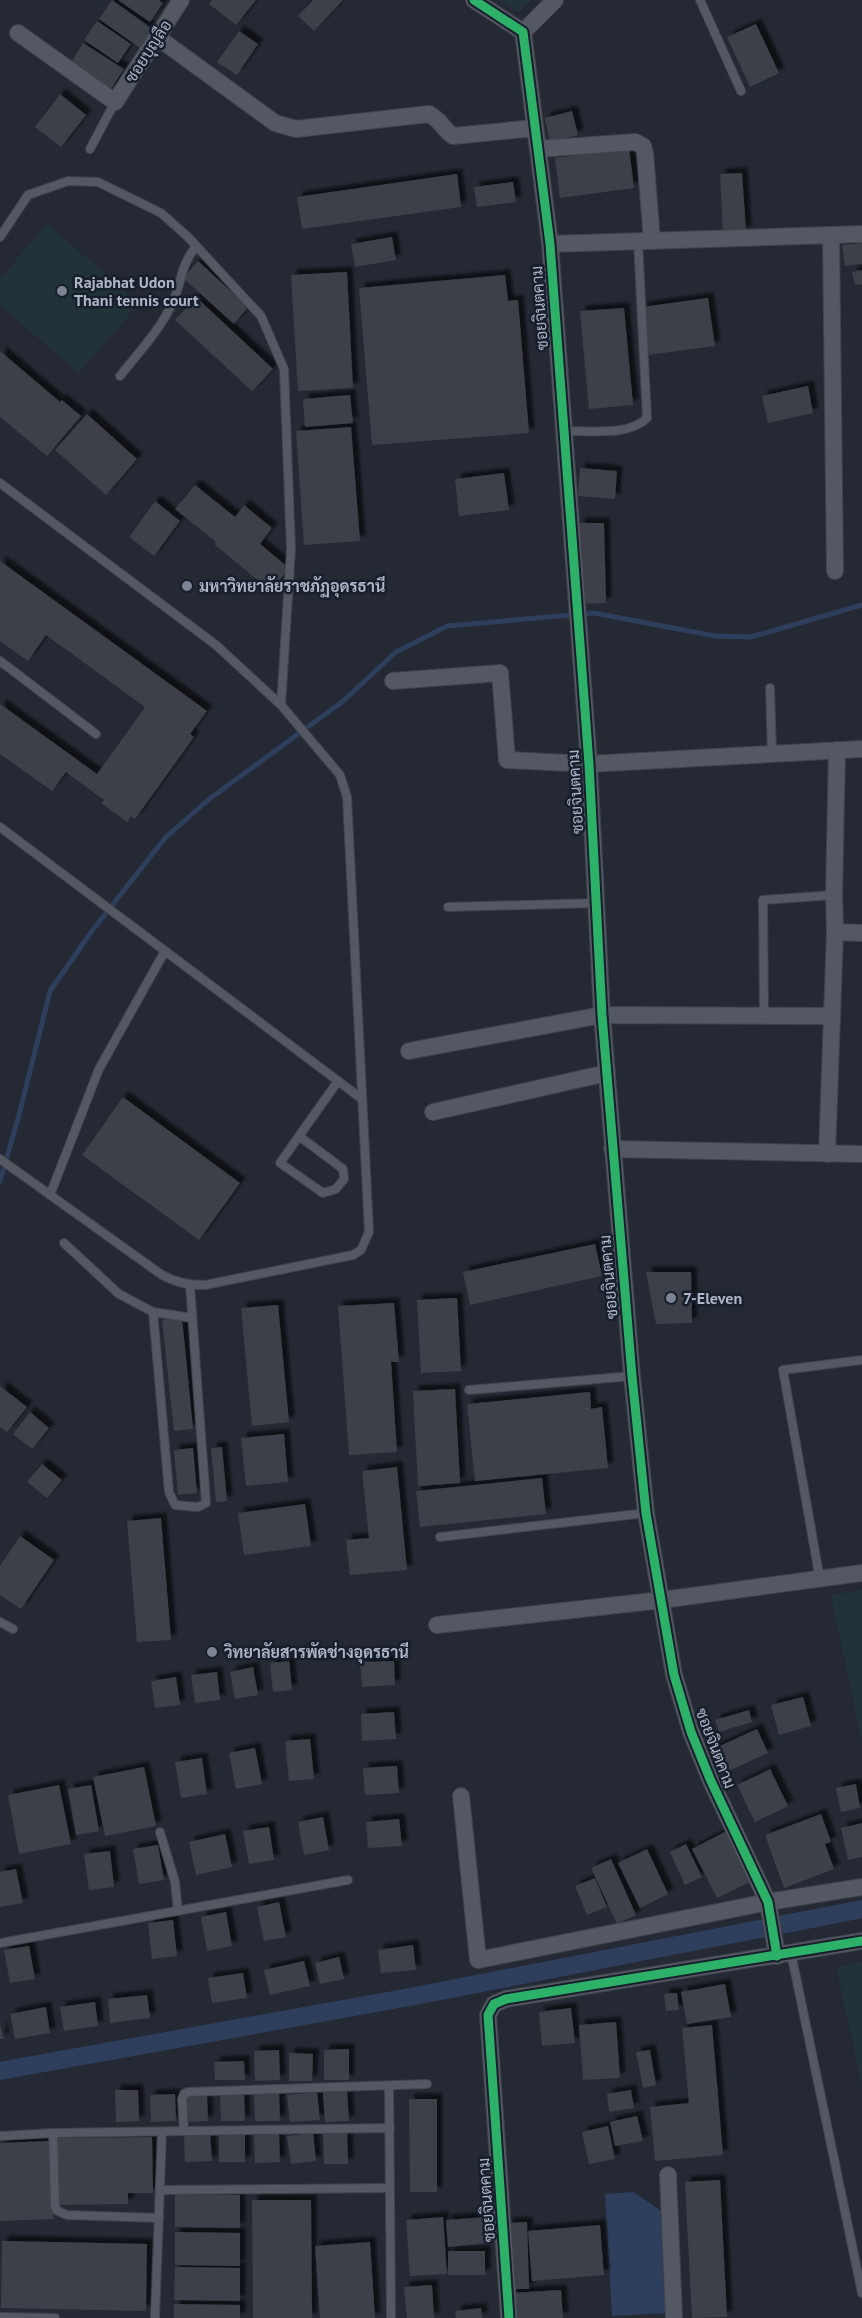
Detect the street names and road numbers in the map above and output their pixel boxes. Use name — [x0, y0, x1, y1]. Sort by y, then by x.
street label: ซอยบุญลือ — [120, 16, 177, 87]
street label: ซอยจินตคาม — [526, 265, 552, 351]
street label: ซอยจินตคาม — [563, 749, 587, 835]
street label: ซอยจินตคาม — [594, 1234, 622, 1320]
street label: ซอยจินตคาม — [692, 1705, 740, 1791]
street label: ซอยจินตคาม — [473, 2157, 499, 2243]

